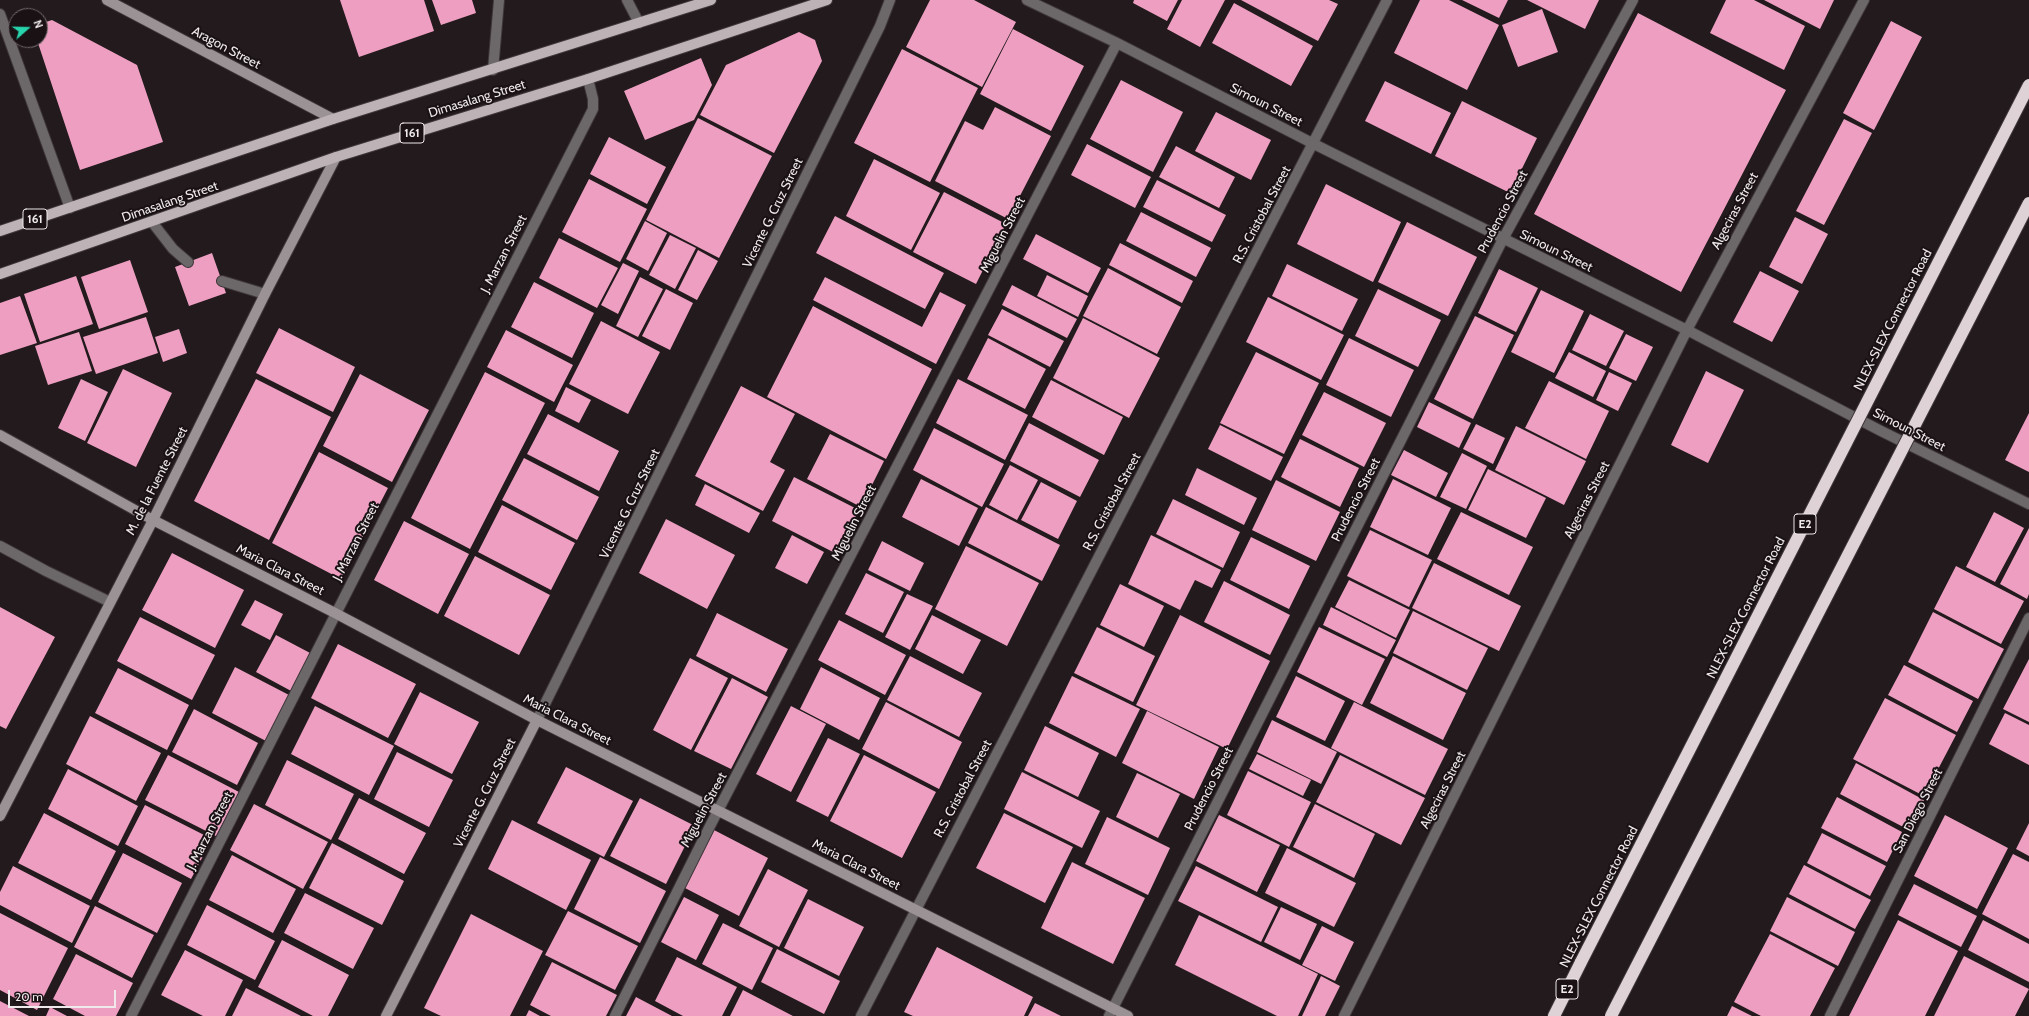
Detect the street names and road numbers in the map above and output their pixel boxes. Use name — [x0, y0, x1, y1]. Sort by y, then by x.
street label: Aragon Street — [189, 23, 263, 73]
street label: Dimasalang Street — [427, 77, 527, 121]
street label: Simoun Street — [1227, 80, 1305, 130]
road number: 161 — [400, 123, 424, 143]
street label: Vicente G. Cruz Street — [740, 155, 806, 271]
street label: R.S. Cristobal Street — [1230, 164, 1294, 266]
street label: Prudencio Street — [1475, 168, 1531, 256]
street label: Algeciras Street — [1708, 170, 1762, 252]
street label: Dimasalang Street — [120, 178, 220, 226]
street label: Miguelin Street — [977, 195, 1029, 275]
road number: 161 — [23, 209, 47, 229]
street label: J. Marzan Street — [478, 212, 530, 296]
street label: Simoun Street — [1517, 227, 1595, 275]
street label: NLEX-SLEX Connector Road — [1851, 247, 1935, 393]
street label: Simoun Street — [1870, 405, 1948, 455]
street label: M. de la Fuente Street — [123, 424, 191, 538]
street label: Vicente G. Cruz Street — [597, 446, 663, 562]
street label: R.S. Cristobal Street — [1080, 451, 1144, 553]
street label: Prudencio Street — [1328, 456, 1384, 544]
street label: Algeciras Street — [1561, 459, 1613, 541]
street label: Miguelin Street — [828, 483, 880, 563]
street label: J. Marzan Street — [330, 500, 382, 584]
road number: E2 — [1794, 514, 1816, 534]
street label: NLEX-SLEX Connector Road — [1704, 535, 1788, 681]
street label: Maria Clara Street — [233, 541, 327, 599]
street label: Maria Clara Street — [520, 691, 614, 749]
street label: Vicente G. Cruz Street — [451, 736, 519, 850]
street label: R.S. Cristobal Street — [931, 738, 995, 840]
street label: Prudencio Street — [1181, 745, 1237, 833]
street label: Algeciras Street — [1417, 749, 1469, 831]
street label: San Diego Street — [1890, 766, 1946, 856]
street label: Miguelin Street — [678, 770, 730, 850]
street label: J. Marzan Street — [184, 789, 236, 873]
street label: NLEX-SLEX Connector Road — [1557, 824, 1641, 970]
street label: Maria Clara Street — [809, 836, 903, 894]
road number: E2 — [1556, 979, 1578, 999]

